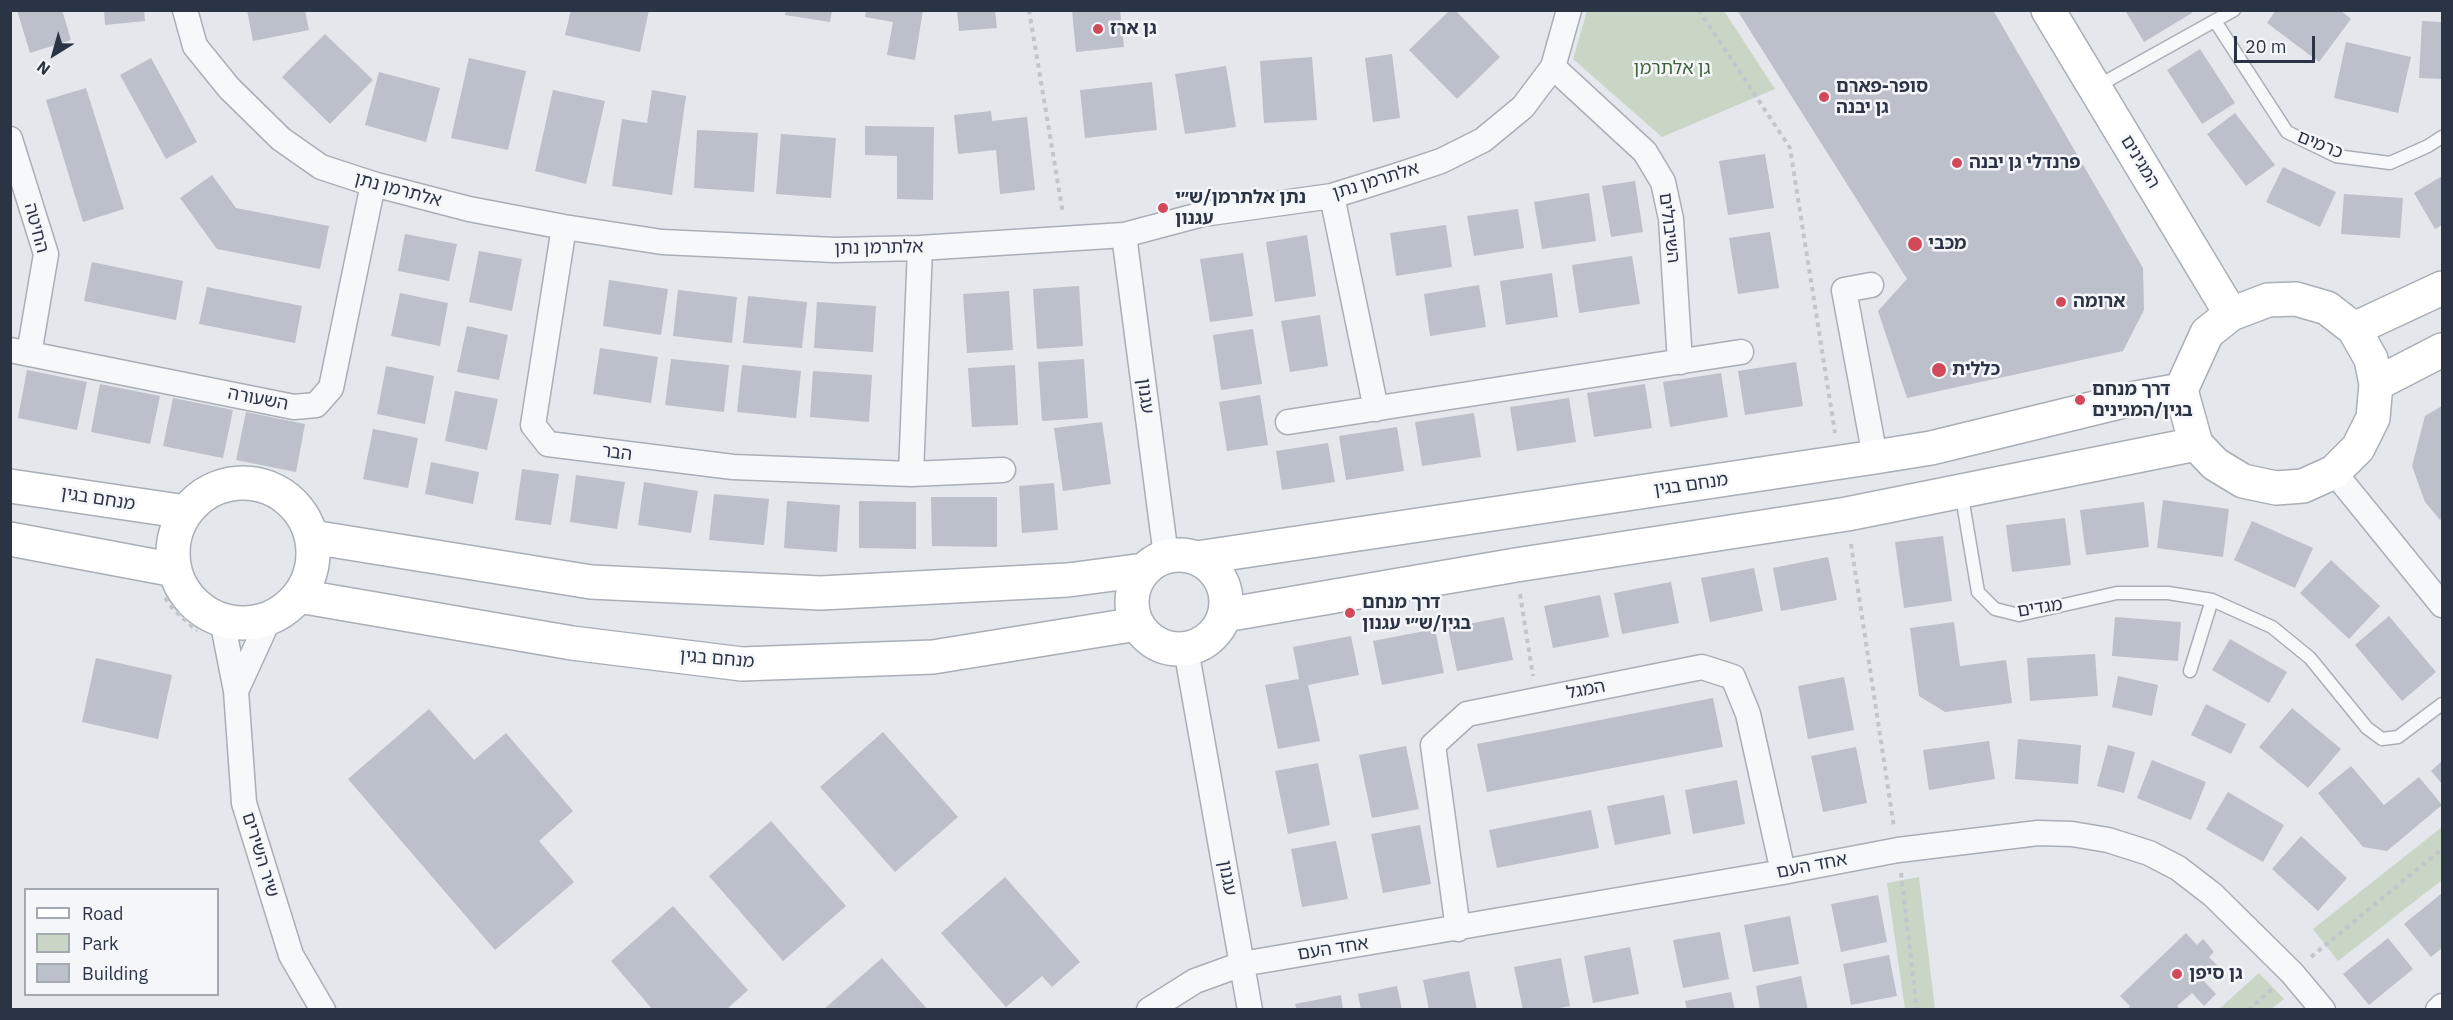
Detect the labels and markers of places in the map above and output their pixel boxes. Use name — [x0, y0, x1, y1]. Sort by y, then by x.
place label: גן ארז — [1110, 18, 1157, 40]
marker: גן ארז — [1091, 22, 1105, 36]
place label: סופר-פארם גן יבנה — [1836, 76, 1928, 118]
marker: סופר-פארם גן יבנה — [1817, 90, 1831, 104]
place label: פרנדלי גן יבנה — [1969, 152, 2081, 174]
marker: פרנדלי גן יבנה — [1950, 156, 1964, 170]
place label: נתן אלתרמן/ש״י עגנון — [1175, 187, 1306, 230]
marker: נתן אלתרמן/ש״י עגנון — [1156, 201, 1170, 215]
place label: מכבי — [1928, 233, 1966, 255]
marker: מכבי — [1906, 235, 1924, 253]
place label: ארומה — [2073, 291, 2125, 313]
marker: ארומה — [2054, 295, 2068, 309]
place label: כללית — [1952, 359, 2000, 381]
marker: כללית — [1930, 361, 1948, 379]
place label: דרך מנחם בגין/המגינים — [2092, 379, 2193, 422]
marker: דרך מנחם בגין/המגינים — [2073, 393, 2087, 407]
place label: דרך מנחם בגין/ש״י עגנון — [1362, 592, 1471, 634]
marker: דרך מנחם בגין/ש״י עגנון — [1343, 606, 1357, 620]
place label: גן סיפן — [2189, 963, 2243, 985]
marker: גן סיפן — [2170, 967, 2184, 981]

